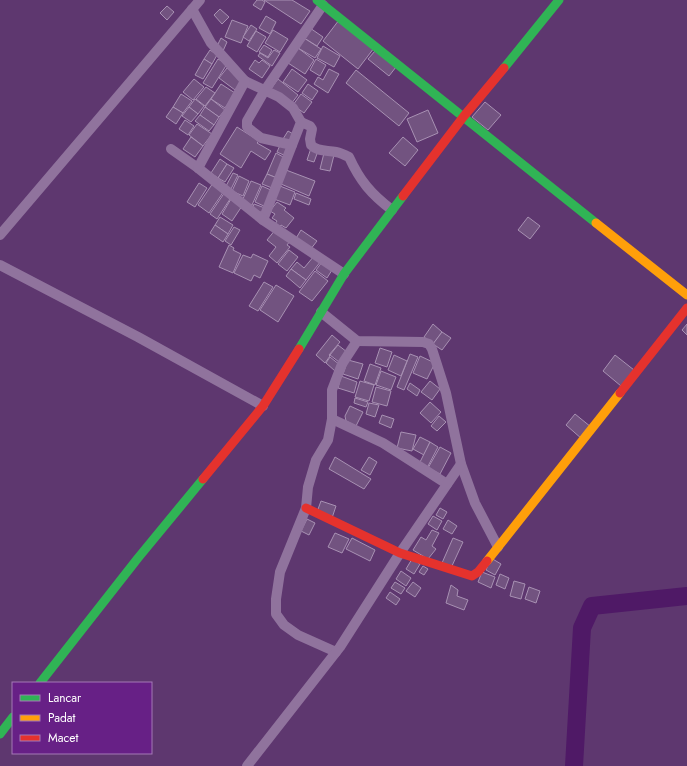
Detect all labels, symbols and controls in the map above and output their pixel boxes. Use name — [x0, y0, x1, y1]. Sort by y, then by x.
legend — [12, 682, 152, 754]
text: Lancar — [48, 689, 82, 707]
text: Padat — [48, 709, 76, 727]
text: Macet — [48, 729, 78, 747]

